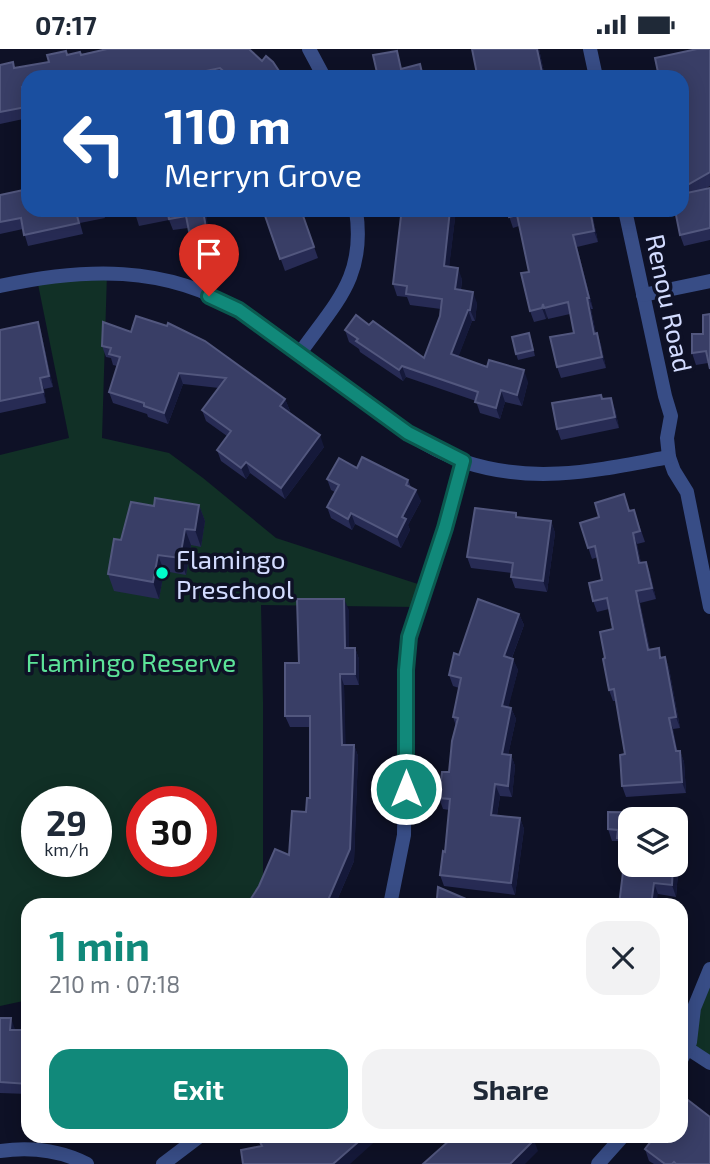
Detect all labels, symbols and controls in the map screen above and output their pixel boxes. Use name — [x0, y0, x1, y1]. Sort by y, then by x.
text: 07:17 — [35, 9, 97, 40]
text: 110 m — [164, 95, 291, 154]
icon: left — [49, 98, 140, 189]
text: Merryn Grove — [164, 155, 362, 193]
pin — [179, 224, 239, 296]
street label: Renou Road — [640, 231, 700, 375]
icon: arrive — [190, 235, 228, 273]
place label: Flamingo Preschool — [176, 543, 294, 604]
marker: Flamingo Preschool — [154, 565, 170, 581]
park label: Flamingo Reserve — [26, 646, 236, 677]
position arrow — [369, 752, 443, 826]
speed limit sign: 30 — [126, 786, 217, 877]
text: 29 — [46, 801, 87, 843]
map controls — [618, 807, 688, 877]
button: layers — [618, 807, 688, 877]
text: km/h — [44, 838, 89, 860]
text: 1 min — [49, 919, 150, 969]
button: close — [586, 921, 660, 995]
text: 210 m · 07:18 — [49, 970, 180, 998]
button: Exit — [49, 1049, 348, 1129]
button: Share — [362, 1049, 660, 1129]

